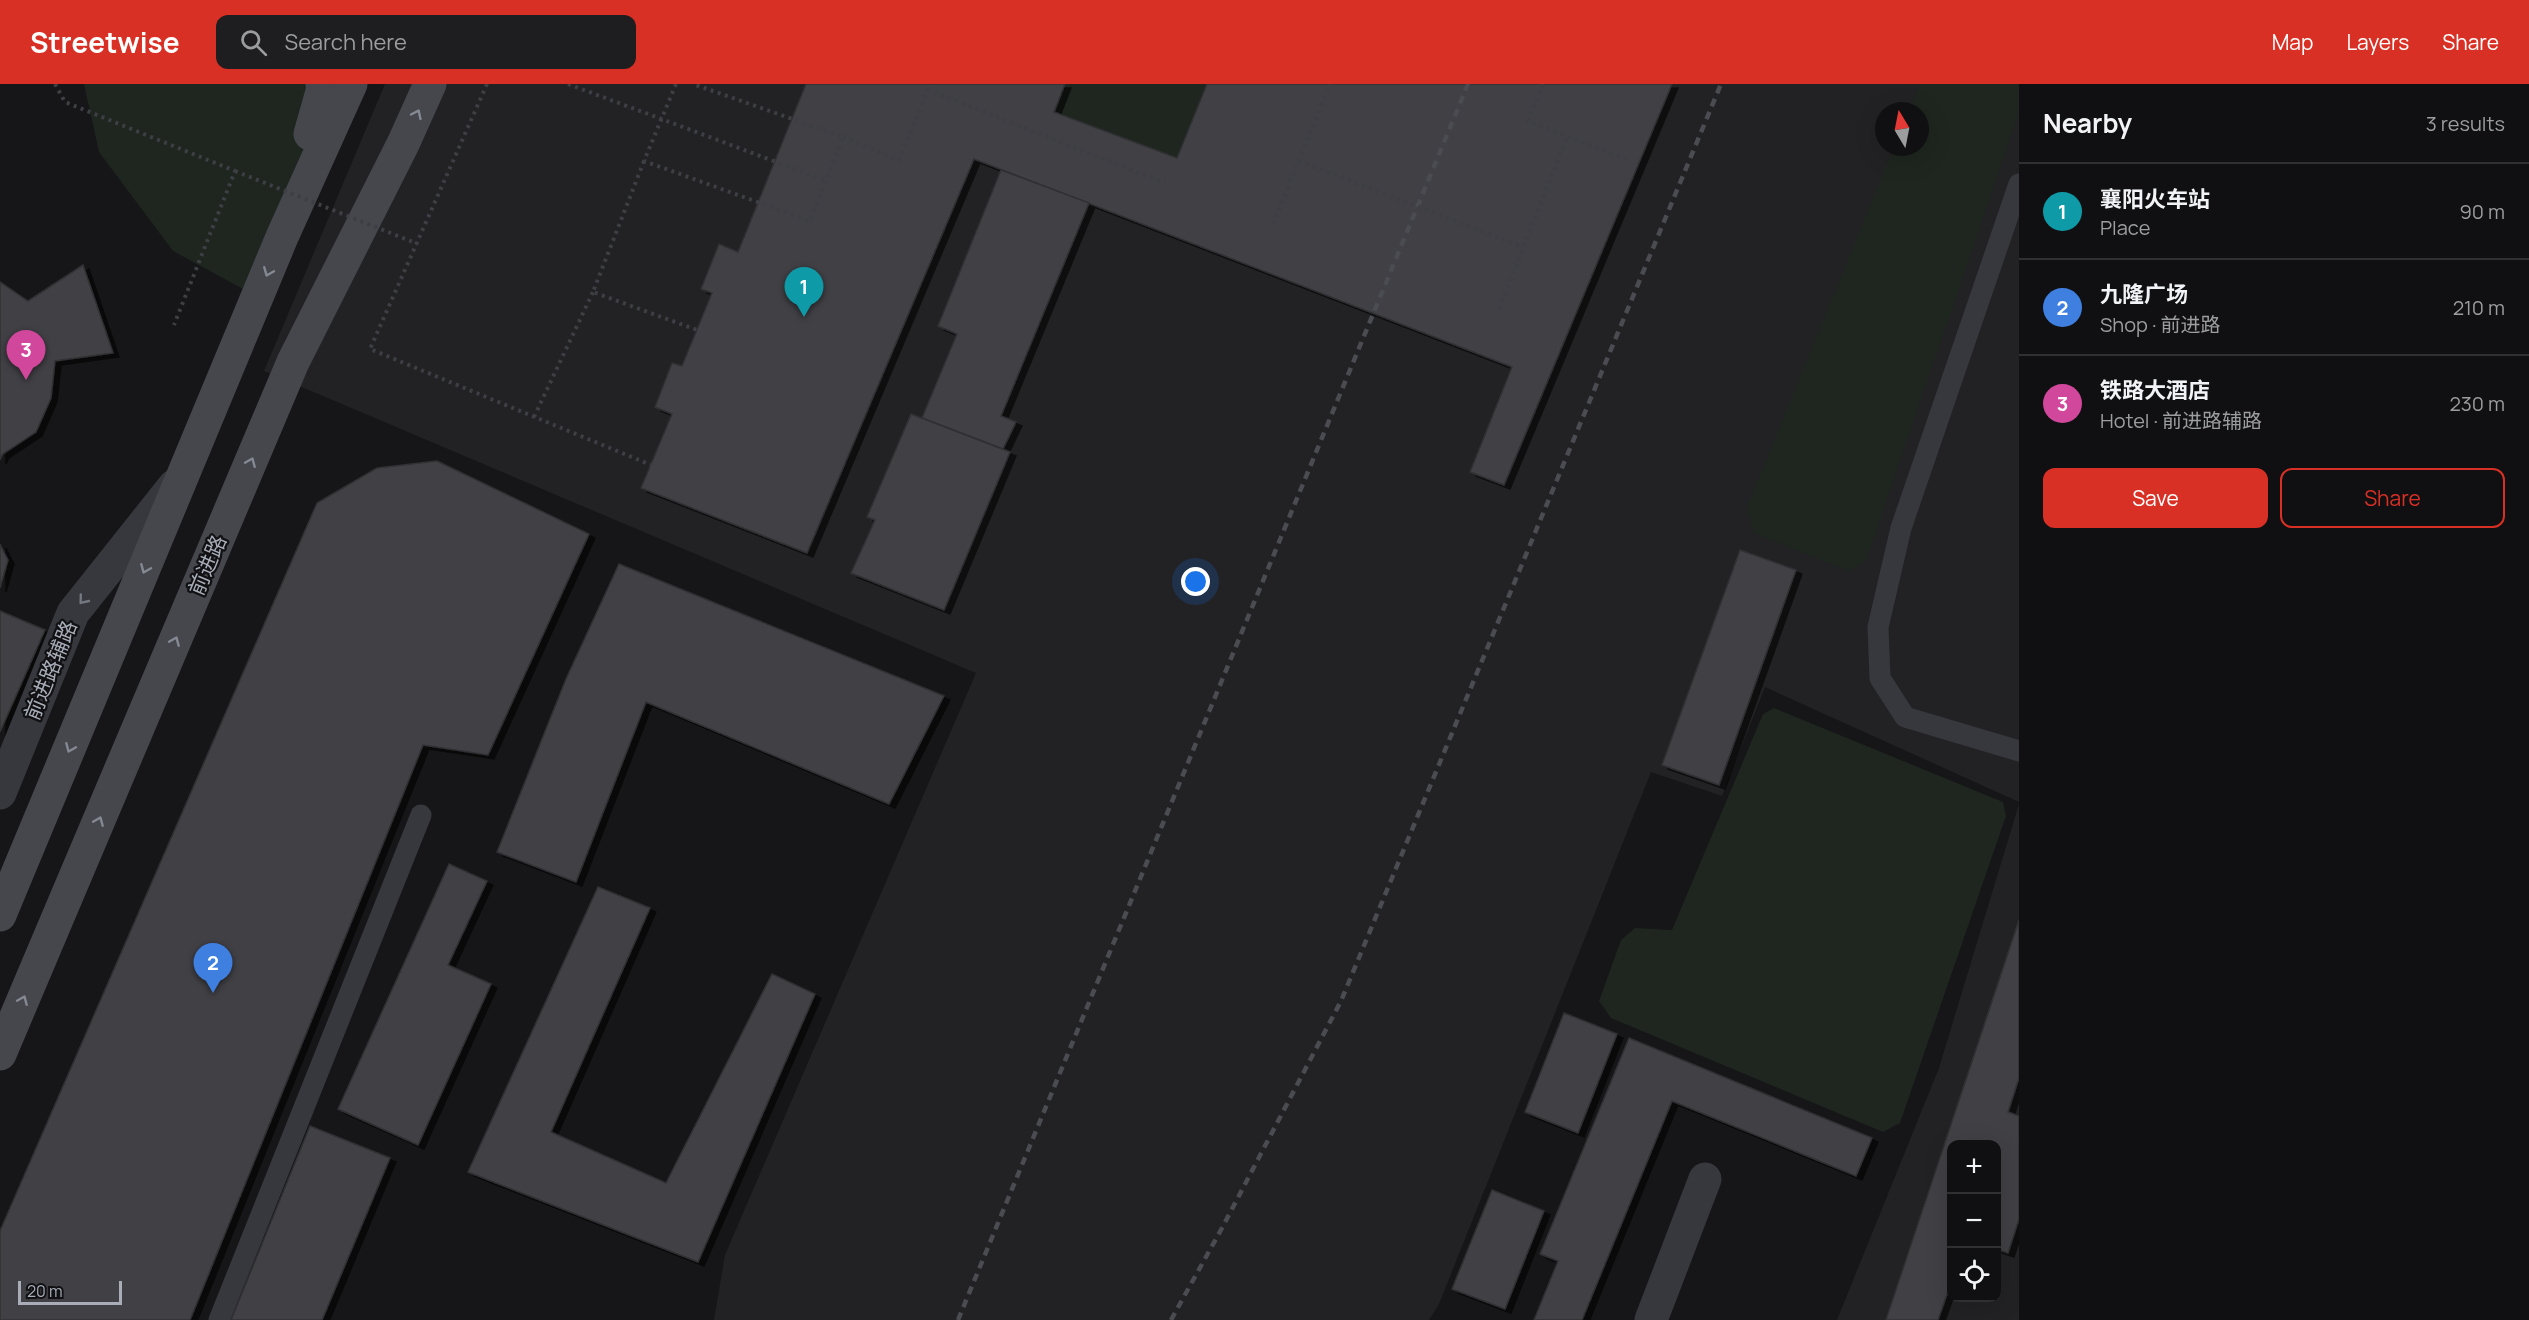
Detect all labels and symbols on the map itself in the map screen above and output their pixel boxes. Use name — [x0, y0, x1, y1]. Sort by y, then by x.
north arrow — [1875, 102, 1929, 156]
one-way arrow — [409, 109, 421, 120]
one-way arrow — [263, 266, 275, 277]
pin: 1 — [784, 268, 824, 317]
pin: 3 — [6, 330, 46, 380]
one-way arrow — [244, 457, 256, 468]
street label: 前进路 — [182, 531, 232, 599]
one-way arrow — [140, 562, 152, 573]
your location — [1181, 567, 1210, 596]
one-way arrow — [79, 594, 90, 605]
street label: 前进路辅路 — [17, 616, 83, 724]
one-way arrow — [168, 636, 180, 647]
one-way arrow — [65, 742, 77, 753]
one-way arrow — [92, 816, 104, 827]
pin: 2 — [194, 944, 232, 993]
one-way arrow — [16, 995, 28, 1006]
scale bar — [18, 1278, 122, 1306]

